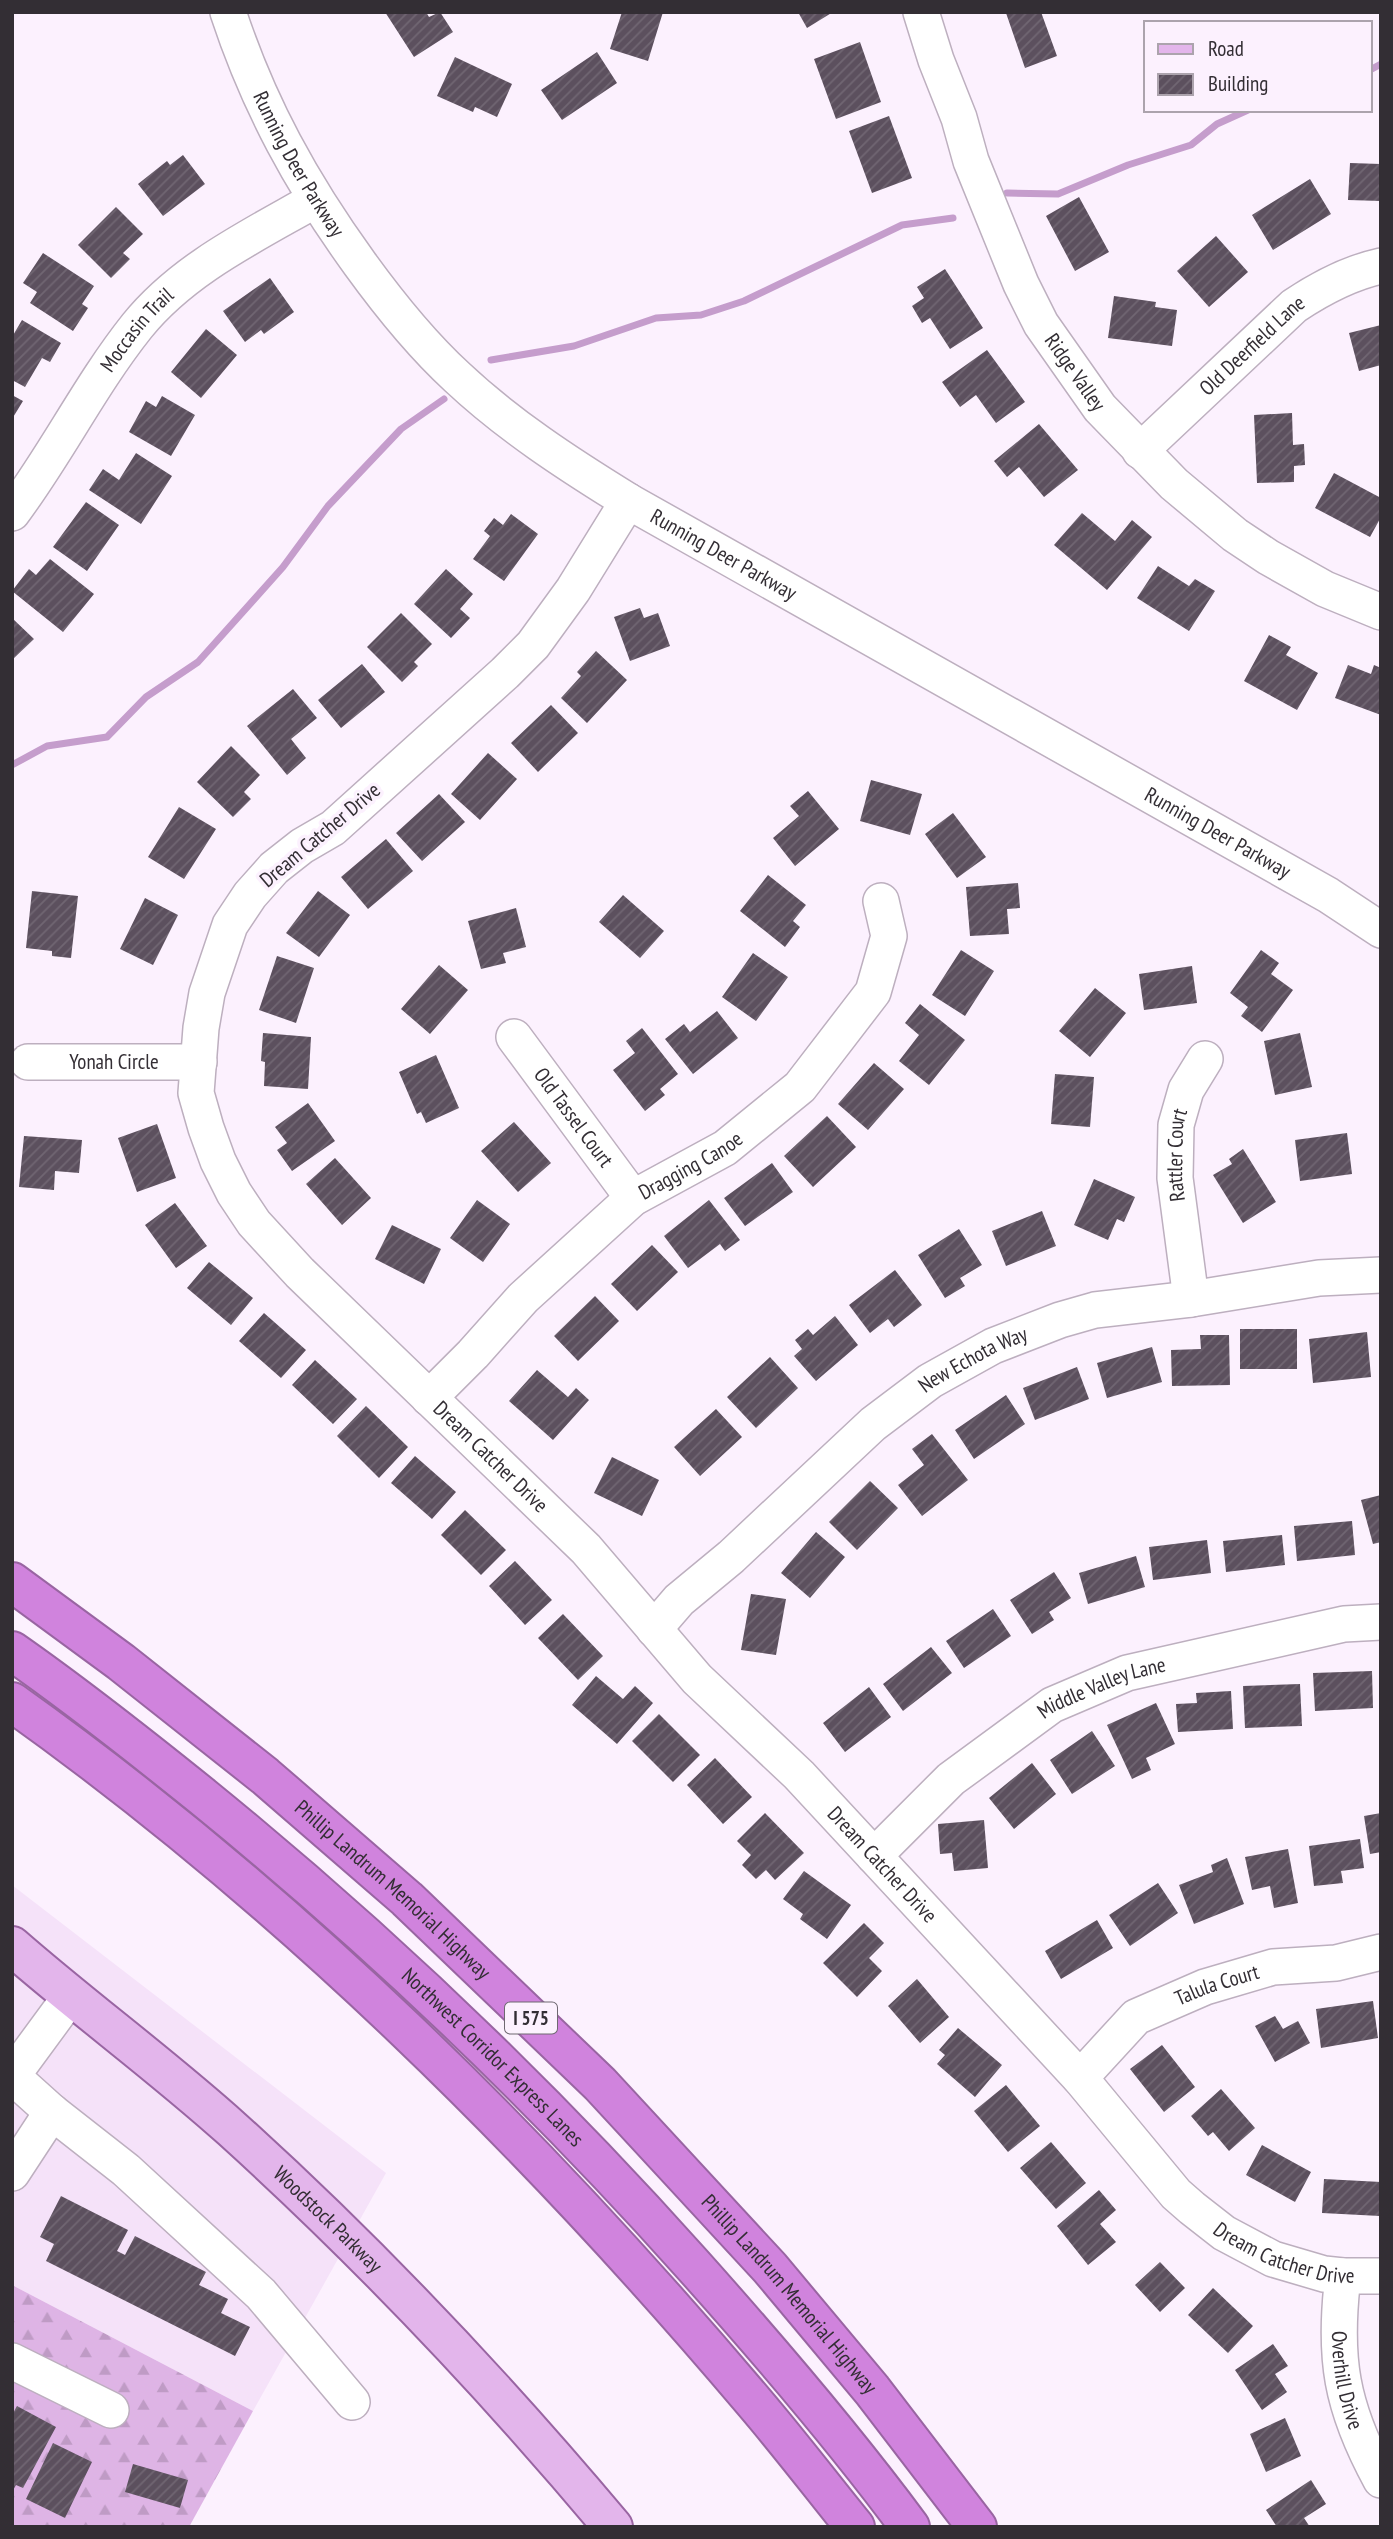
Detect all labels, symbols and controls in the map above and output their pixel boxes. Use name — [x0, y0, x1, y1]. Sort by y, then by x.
legend — [1144, 21, 1372, 112]
text: Road — [1208, 35, 1244, 62]
text: Building — [1208, 70, 1268, 97]
street label: Running Deer Parkway — [247, 87, 351, 242]
street label: Moccasin Trail — [94, 281, 179, 377]
street label: Old Deerfield Lane — [1193, 289, 1309, 401]
street label: Ridge Valley — [1039, 328, 1112, 416]
street label: Running Deer Parkway — [646, 502, 802, 606]
street label: Dream Catcher Drive — [254, 776, 385, 893]
street label: Running Deer Parkway — [1140, 781, 1296, 884]
street label: Yonah Circle — [69, 1048, 159, 1075]
street label: Old Tassel Court — [528, 1062, 620, 1172]
street label: Rattler Court — [1161, 1105, 1193, 1203]
street label: Dragging Canoe — [634, 1125, 748, 1205]
street label: New Echota Way — [913, 1320, 1031, 1398]
street label: Dream Catcher Drive — [428, 1395, 554, 1518]
street label: Middle Valley Lane — [1032, 1651, 1168, 1724]
street label: Phillip Landrum Memorial Highway — [289, 1794, 497, 1985]
street label: Dream Catcher Drive — [822, 1800, 943, 1928]
street label: Talula Court — [1170, 1958, 1262, 2012]
street label: Northwest Corridor Express Lanes — [396, 1962, 590, 2152]
road number: I 575 — [505, 2002, 557, 2034]
street label: Woodstock Parkway — [268, 2160, 389, 2278]
street label: Phillip Landrum Memorial Highway — [696, 2189, 883, 2399]
street label: Dream Catcher Drive — [1208, 2216, 1355, 2289]
street label: Overhill Drive — [1326, 2331, 1370, 2433]

